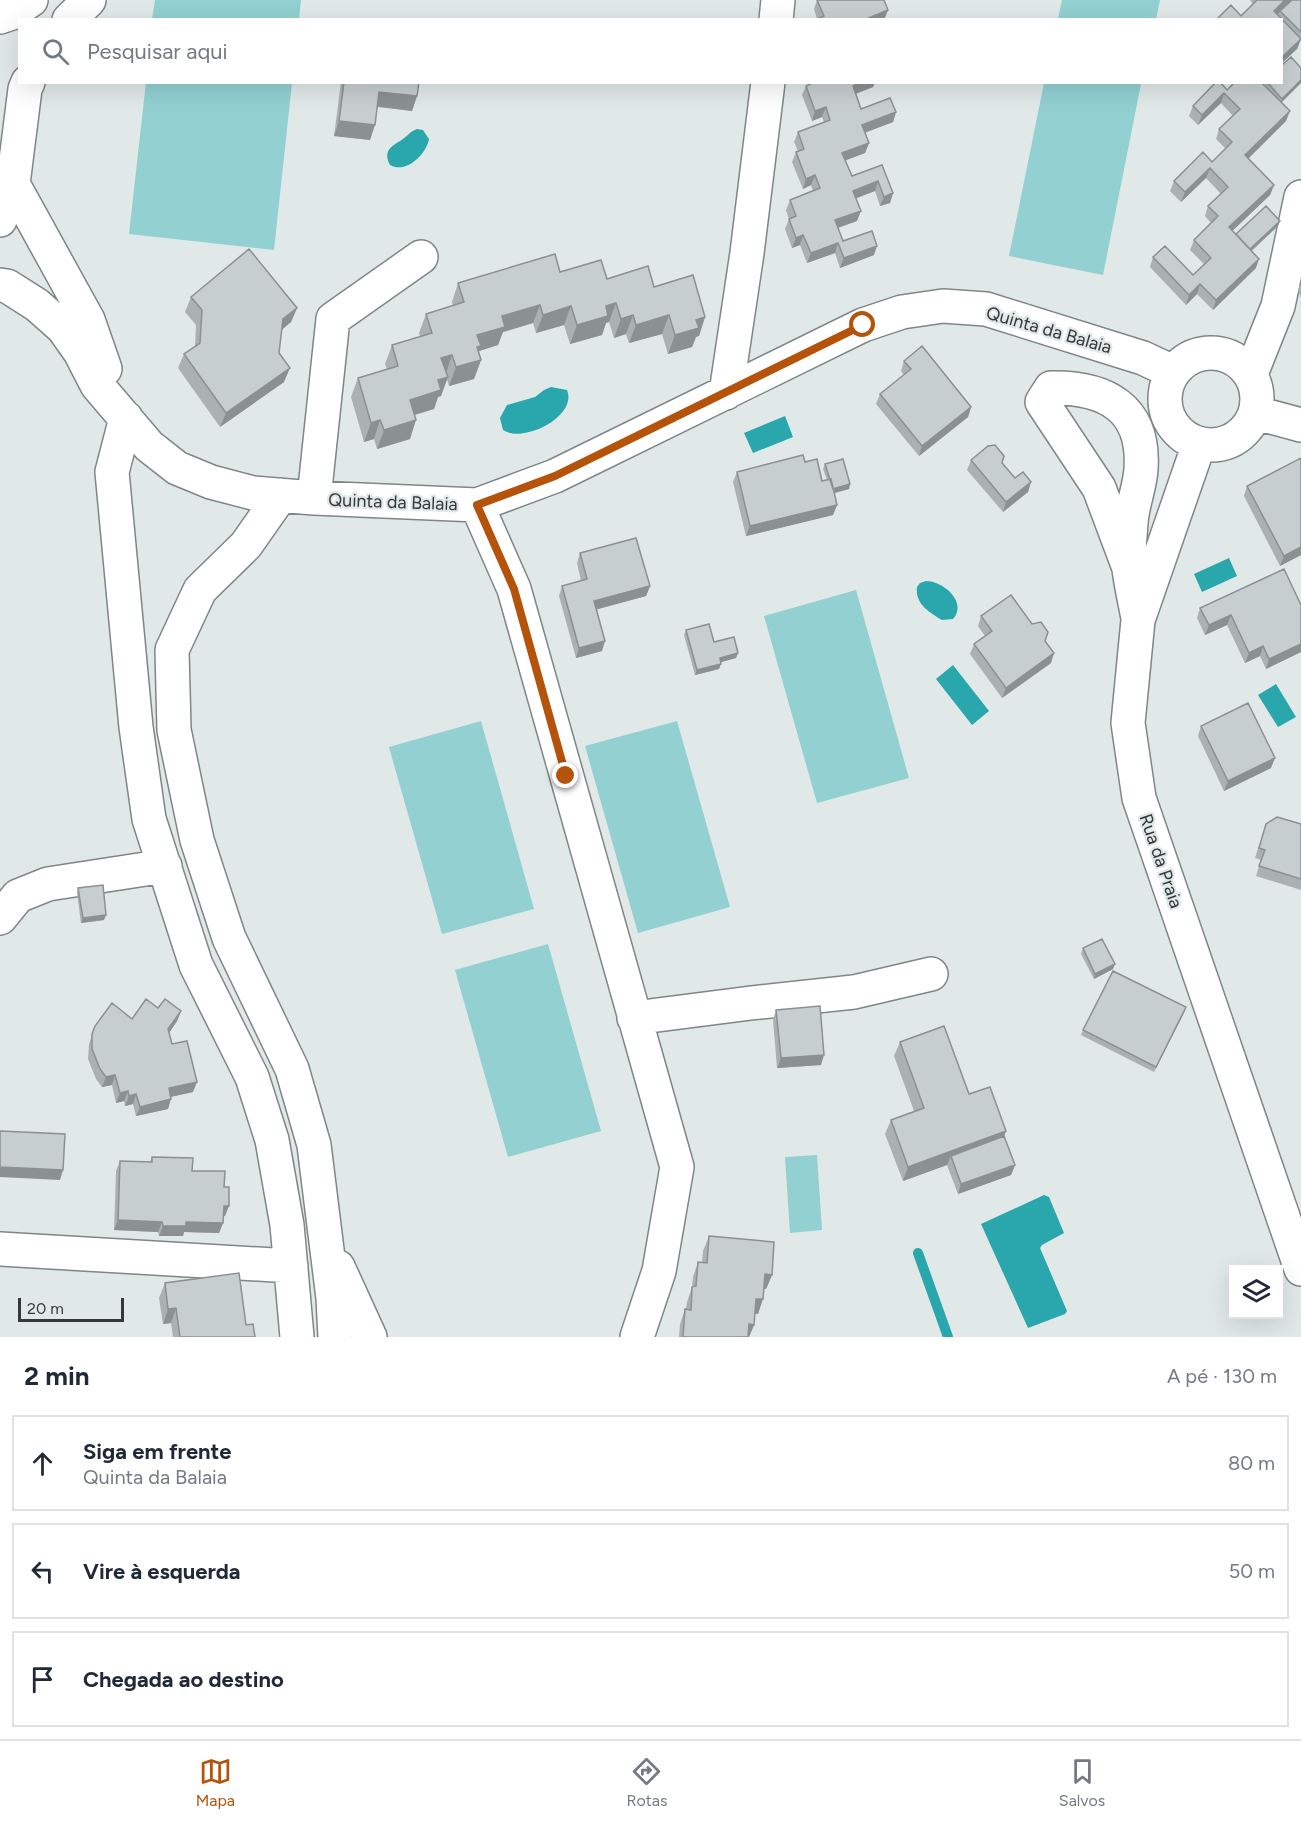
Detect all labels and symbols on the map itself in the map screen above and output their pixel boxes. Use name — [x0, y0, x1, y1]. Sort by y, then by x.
street label: Quinta da Balaia — [984, 302, 1114, 358]
route start — [849, 311, 875, 337]
street label: Quinta da Balaia — [328, 489, 458, 515]
route end — [552, 762, 578, 788]
street label: Rua da Praia — [1135, 811, 1187, 911]
scale bar — [18, 1295, 124, 1322]

